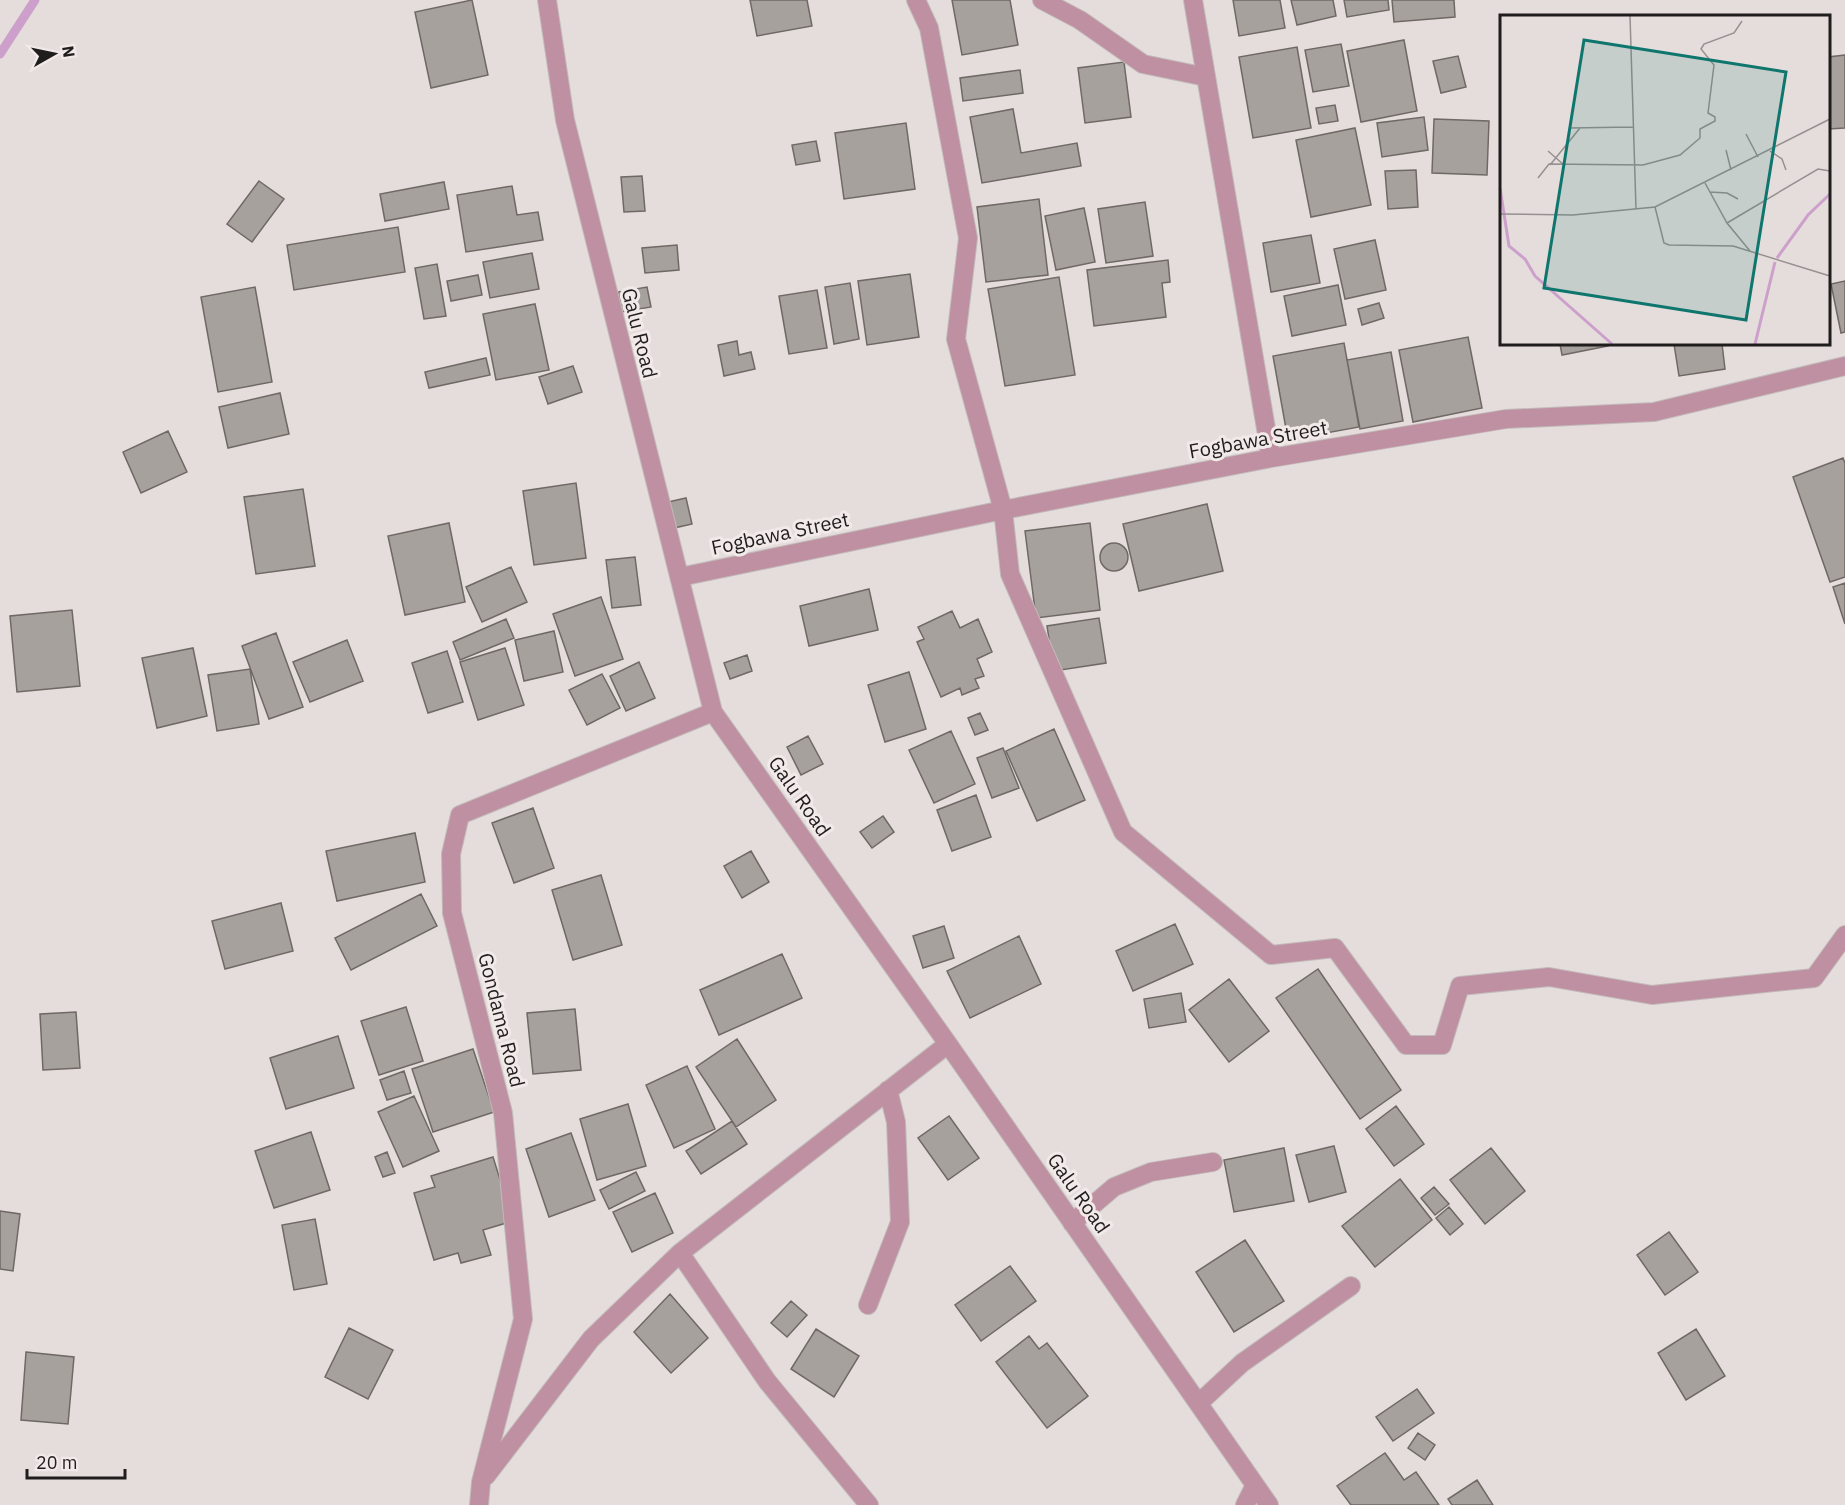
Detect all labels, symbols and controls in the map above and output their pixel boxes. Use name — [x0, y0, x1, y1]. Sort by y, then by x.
inset map — [1500, 15, 1830, 345]
north arrow — [24, 24, 84, 84]
text: N — [58, 44, 80, 59]
street label: Galu Road — [616, 285, 664, 381]
street label: Fogbawa Street — [1187, 414, 1329, 464]
street label: Fogbawa Street — [709, 505, 851, 561]
street label: Galu Road — [763, 751, 837, 841]
street label: Gondama Road — [472, 950, 532, 1090]
street label: Galu Road — [1042, 1148, 1116, 1238]
scale bar — [27, 1442, 124, 1480]
text: 20 m — [36, 1451, 78, 1474]

